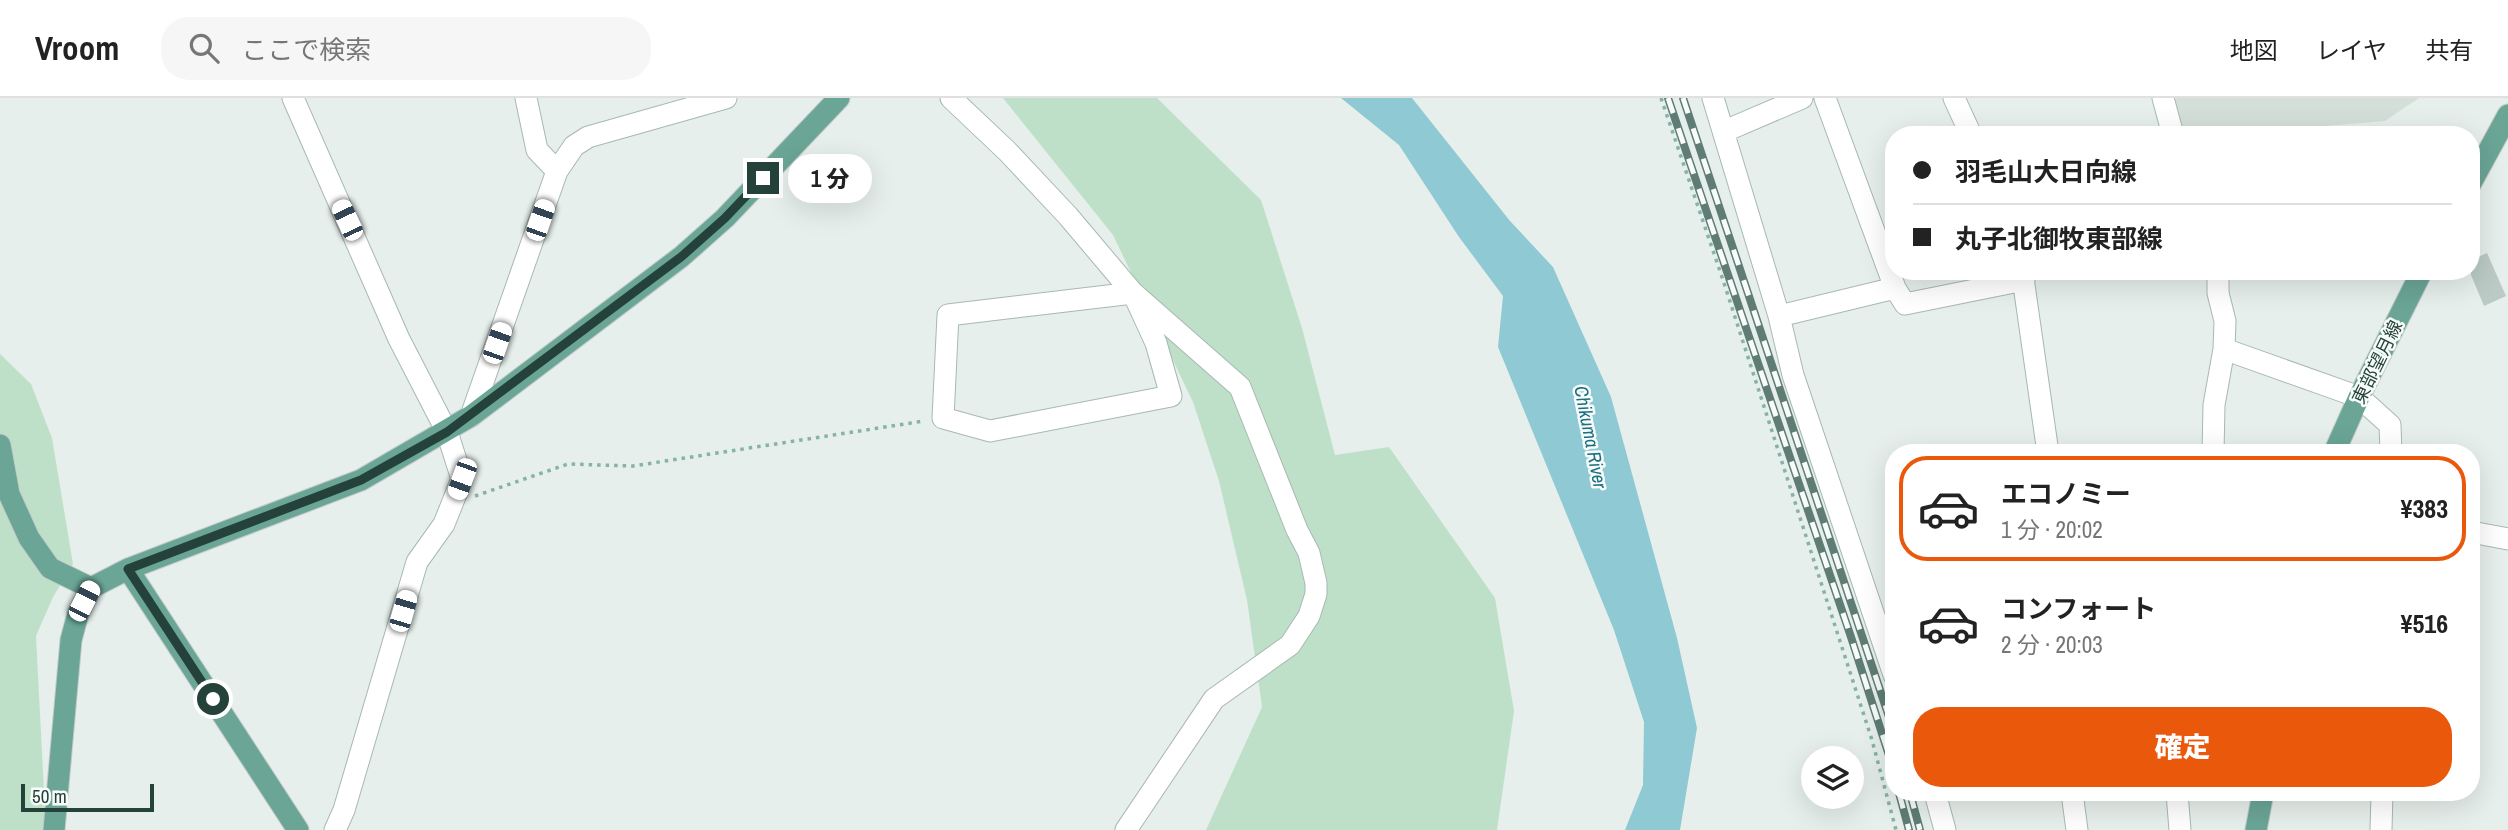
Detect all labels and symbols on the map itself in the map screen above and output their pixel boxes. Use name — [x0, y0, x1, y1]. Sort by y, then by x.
callout: 1 分 — [788, 154, 872, 202]
route end — [747, 162, 779, 194]
car — [329, 197, 366, 243]
car — [524, 197, 557, 243]
street label: 東部望月線 — [2346, 316, 2408, 408]
car — [481, 320, 514, 366]
water label: Chikuma River — [1568, 384, 1614, 491]
car — [445, 456, 480, 502]
car — [66, 578, 103, 624]
car — [388, 588, 419, 634]
route start — [197, 683, 229, 715]
scale bar — [21, 781, 154, 813]

